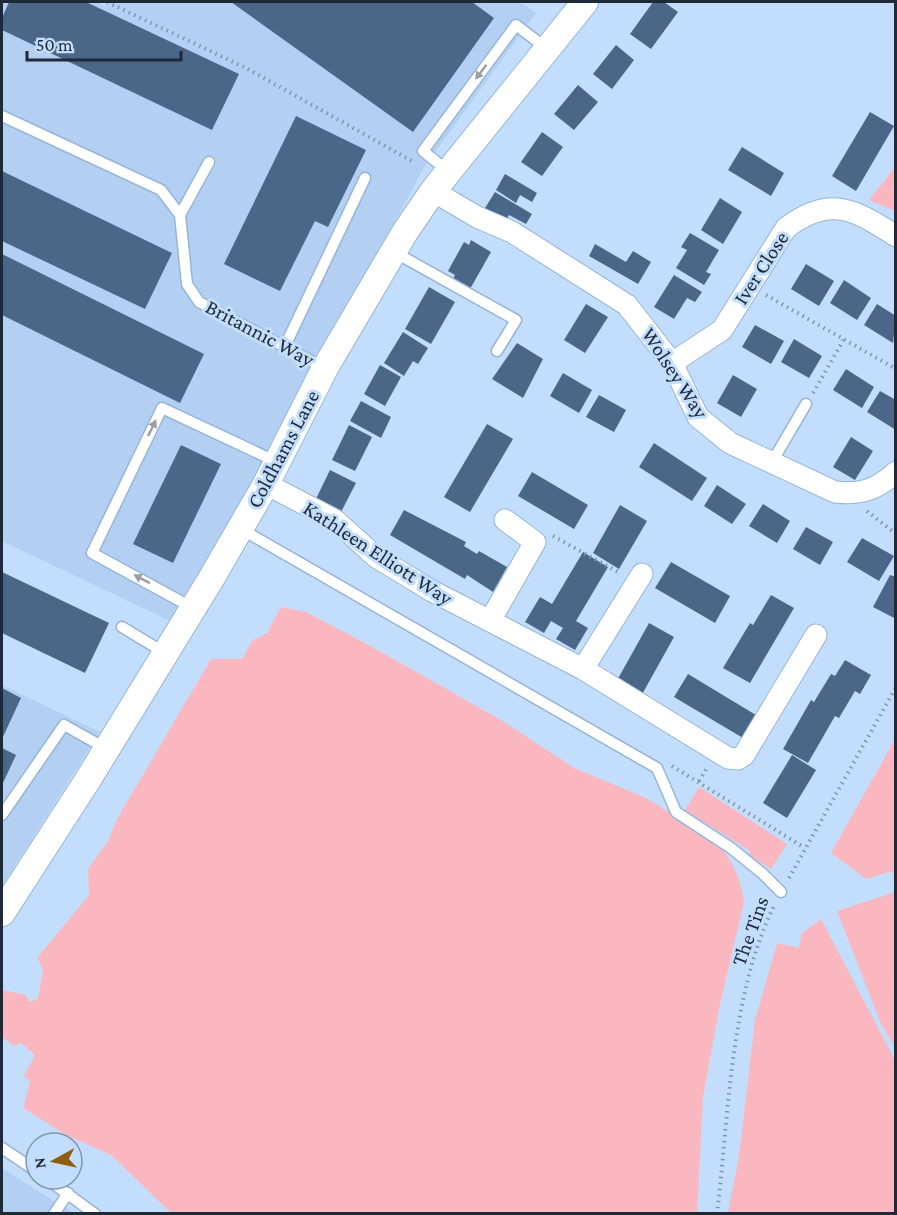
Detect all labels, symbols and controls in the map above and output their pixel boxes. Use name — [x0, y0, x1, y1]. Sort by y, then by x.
scale bar — [27, 24, 182, 62]
text: 50 m — [36, 35, 73, 55]
one-way arrow — [476, 65, 488, 80]
street label: Iver Close — [729, 227, 793, 309]
street label: Britannic Way — [202, 294, 319, 372]
street label: Wolsey Way — [637, 323, 713, 423]
street label: Coldhams Lane — [242, 386, 324, 512]
one-way arrow — [148, 420, 157, 437]
street label: Kathleen Elliott Way — [299, 496, 457, 610]
one-way arrow — [134, 574, 151, 584]
street label: The Tins — [726, 893, 774, 969]
north arrow — [24, 1131, 84, 1191]
text: N — [30, 1156, 49, 1170]

